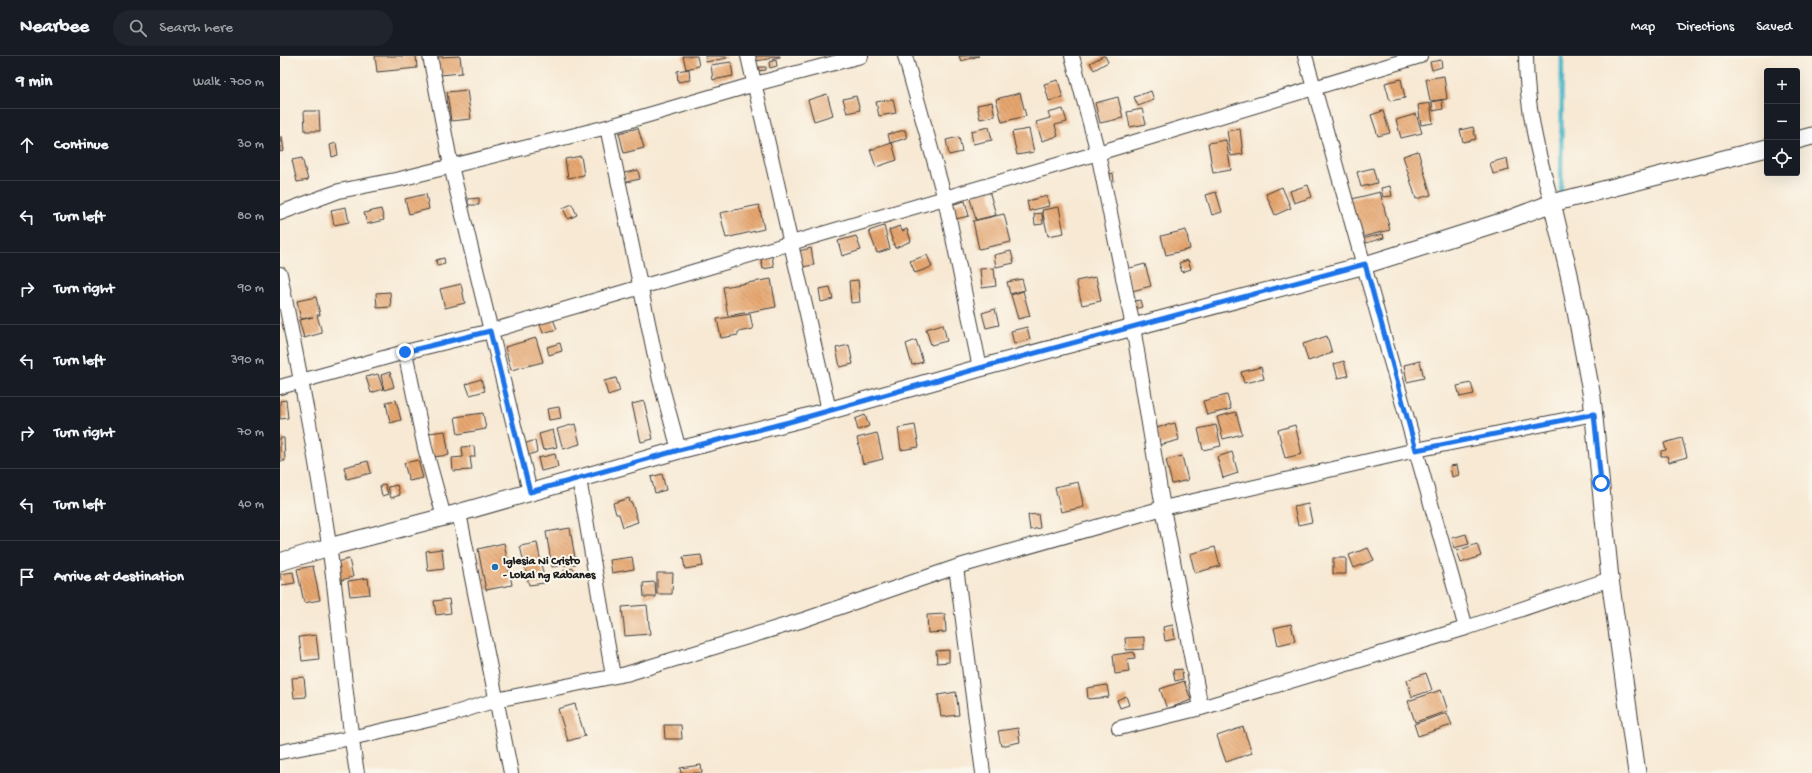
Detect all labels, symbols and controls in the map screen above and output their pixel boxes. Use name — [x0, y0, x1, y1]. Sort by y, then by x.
search box — [113, 10, 393, 46]
text: Nearbee — [20, 16, 89, 39]
icon: search — [127, 17, 149, 39]
text: Search here — [159, 19, 233, 37]
text: Map — [1631, 19, 1655, 36]
text: Directions — [1677, 19, 1734, 36]
text: Saved — [1756, 19, 1792, 36]
map controls — [1764, 68, 1800, 176]
button: + — [1764, 68, 1800, 104]
text: 9 min — [16, 72, 52, 92]
text: Walk · 700 m — [193, 75, 264, 90]
button: − — [1764, 104, 1800, 140]
icon: ahead — [16, 134, 38, 156]
text: Continue — [54, 136, 108, 154]
text: 30 m — [238, 137, 264, 152]
button: locate — [1764, 140, 1800, 176]
icon: left — [16, 206, 38, 228]
text: Turn left — [54, 208, 105, 226]
text: 80 m — [237, 209, 264, 224]
icon: right — [16, 278, 38, 300]
text: Turn right — [54, 280, 114, 298]
text: 90 m — [238, 281, 264, 296]
route end — [396, 343, 414, 361]
icon: left — [16, 350, 38, 372]
text: Turn left — [54, 352, 105, 370]
text: 390 m — [231, 353, 264, 368]
icon: right — [16, 422, 38, 444]
text: Turn right — [54, 424, 114, 442]
text: 70 m — [238, 425, 264, 440]
route start — [1592, 474, 1610, 492]
icon: left — [16, 494, 38, 516]
text: Turn left — [54, 496, 105, 514]
text: 40 m — [238, 497, 264, 512]
place label: Iglesia Ni Cristo - Lokal ng Rabanes — [503, 555, 596, 583]
marker: Iglesia Ni Cristo - Lokal ng Rabanes — [490, 562, 500, 572]
icon: arrive — [16, 566, 38, 588]
text: Arrive at destination — [54, 568, 184, 586]

